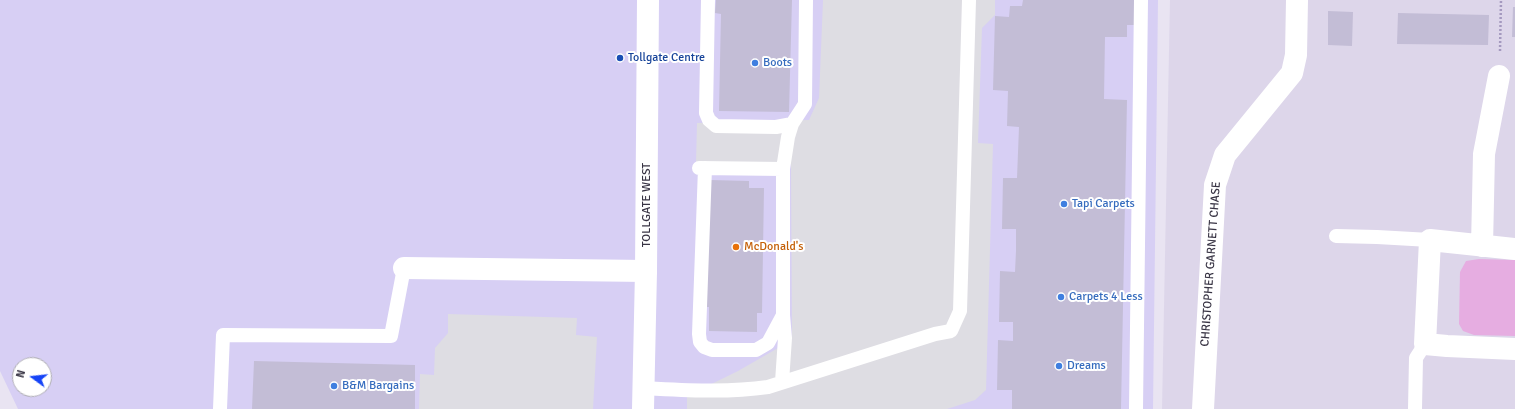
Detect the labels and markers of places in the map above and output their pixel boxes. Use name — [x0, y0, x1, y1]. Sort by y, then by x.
place label: Tollgate Centre — [628, 51, 705, 65]
marker: Tollgate Centre — [615, 53, 625, 63]
place label: Boots — [763, 56, 792, 70]
marker: Boots — [750, 58, 760, 68]
place label: Tapi Carpets — [1072, 197, 1135, 211]
marker: Tapi Carpets — [1059, 199, 1069, 209]
place label: McDonald's — [744, 240, 804, 254]
marker: McDonald's — [731, 242, 741, 252]
place label: Carpets 4 Less — [1069, 290, 1143, 304]
marker: Carpets 4 Less — [1056, 292, 1066, 302]
place label: Dreams — [1067, 359, 1106, 373]
marker: Dreams — [1054, 361, 1064, 371]
place label: B&M Bargains — [342, 379, 414, 393]
marker: B&M Bargains — [329, 381, 339, 391]

